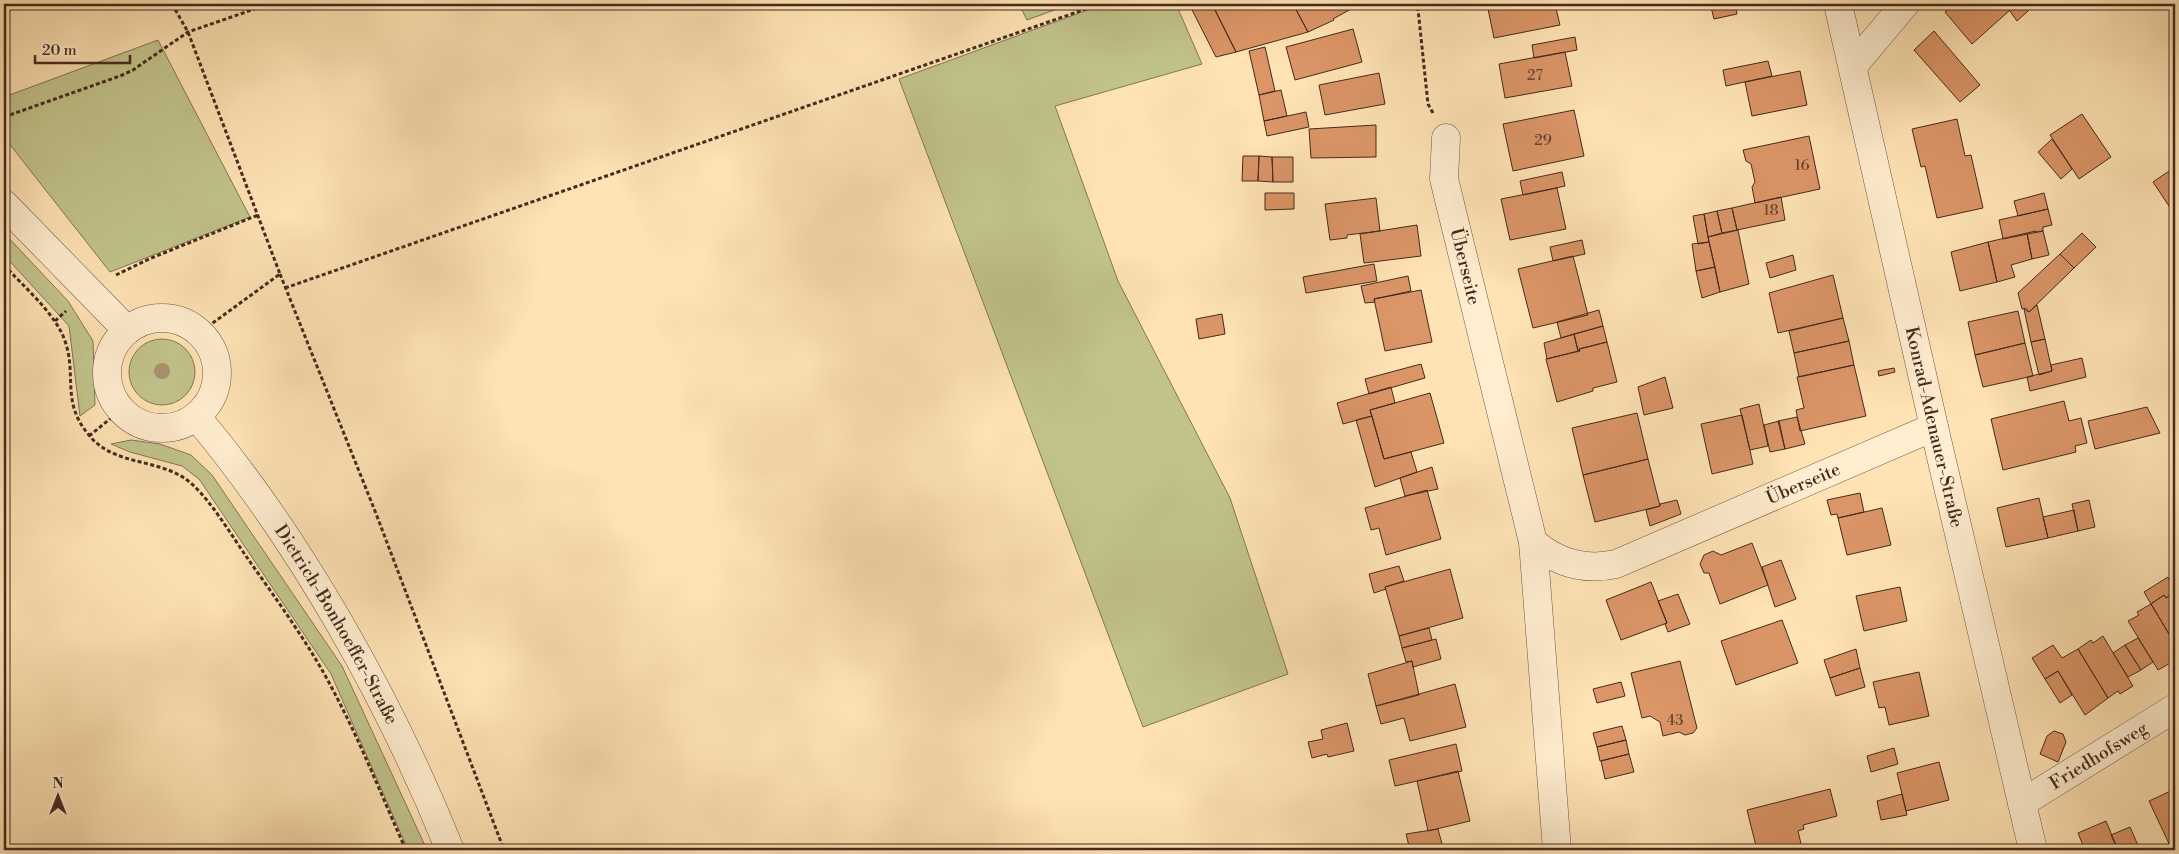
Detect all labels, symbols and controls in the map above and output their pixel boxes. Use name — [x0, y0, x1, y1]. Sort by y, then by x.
scale bar — [35, 32, 130, 64]
text: 20 m — [42, 41, 77, 60]
house number: 27 — [1527, 66, 1543, 85]
house number: 29 — [1534, 131, 1552, 150]
house number: 16 — [1794, 156, 1810, 175]
house number: 18 — [1763, 201, 1779, 220]
street label: Überseite — [1445, 226, 1486, 307]
street label: Konrad-Adenauer-Straße — [1900, 324, 1969, 530]
street label: Überseite — [1763, 457, 1844, 509]
street label: Dietrich-Bonhoeffer-Straße — [269, 520, 403, 728]
house number: 43 — [1666, 711, 1684, 730]
street label: Friedhofsweg — [2045, 716, 2152, 795]
north arrow — [32, 772, 82, 822]
text: N — [52, 775, 64, 793]

